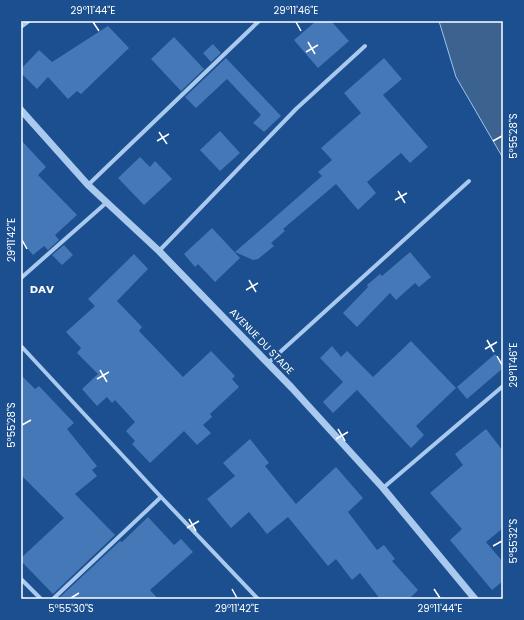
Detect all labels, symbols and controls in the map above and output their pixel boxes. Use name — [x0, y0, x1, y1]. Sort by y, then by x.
text: 29°11'44"E — [71, 3, 115, 18]
text: 29°11'46"E — [274, 3, 318, 18]
text: 5°55'28"S — [506, 113, 521, 159]
text: 29°11'42"E — [4, 218, 19, 262]
district label: DAV — [30, 281, 54, 297]
street label: AVENUE DU STADE — [226, 305, 297, 378]
text: 29°11'46"E — [506, 343, 521, 387]
text: 5°55'28"S — [4, 402, 19, 448]
text: 5°55'32"S — [506, 518, 521, 563]
text: 5°55'30"S — [48, 601, 94, 616]
text: 29°11'42"E — [215, 601, 259, 616]
text: 29°11'44"E — [418, 601, 462, 616]

